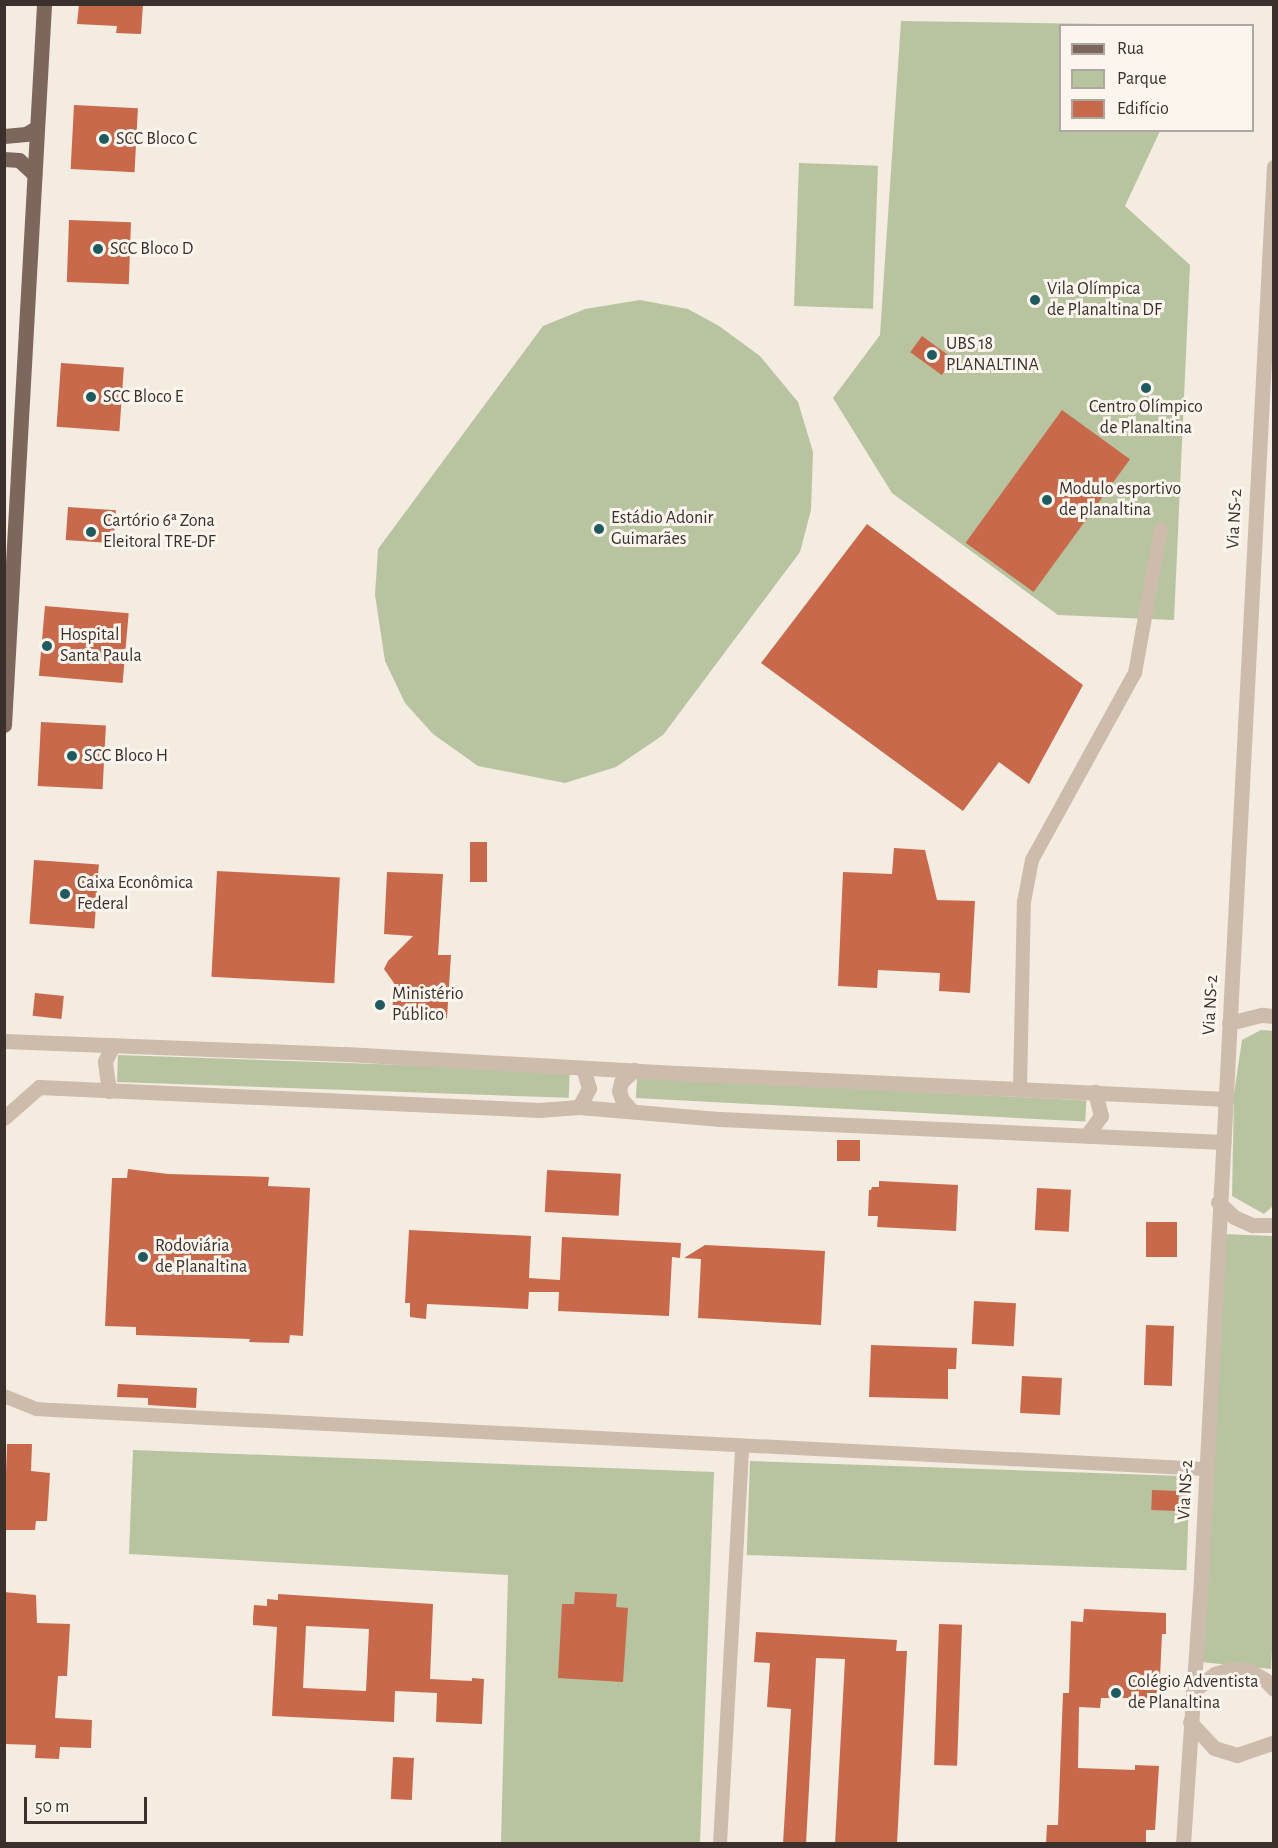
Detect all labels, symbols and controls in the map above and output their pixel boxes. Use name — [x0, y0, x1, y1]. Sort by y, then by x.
legend — [1059, 24, 1254, 132]
text: Rua — [1117, 40, 1144, 58]
text: Parque — [1117, 70, 1166, 88]
text: Edifício — [1117, 100, 1169, 118]
place label: SCC Bloco C — [116, 128, 197, 150]
marker: SCC Bloco C — [97, 132, 111, 146]
place label: SCC Bloco D — [110, 238, 193, 260]
marker: SCC Bloco D — [91, 242, 105, 256]
place label: Vila Olímpica de Planaltina DF — [1047, 279, 1162, 322]
marker: Vila Olímpica de Planaltina DF — [1028, 293, 1042, 307]
place label: UBS 18 PLANALTINA — [946, 334, 1039, 376]
marker: UBS 18 PLANALTINA — [923, 346, 941, 364]
marker: Centro Olímpico de Planaltina — [1139, 381, 1153, 395]
place label: SCC Bloco E — [103, 386, 184, 408]
marker: SCC Bloco E — [84, 390, 98, 404]
place label: Centro Olímpico de Planaltina — [1089, 397, 1203, 440]
place label: Modulo esportivo de planaltina — [1059, 479, 1181, 522]
street label: Via NS-2 — [1223, 488, 1247, 550]
marker: Modulo esportivo de planaltina — [1040, 493, 1054, 507]
place label: Estádio Adonir Guimarães — [611, 508, 713, 550]
place label: Cartório 6ª Zona Eleitoral TRE-DF — [103, 511, 216, 554]
marker: Estádio Adonir Guimarães — [592, 522, 606, 536]
marker: Cartório 6ª Zona Eleitoral TRE-DF — [84, 525, 98, 539]
place label: Hospital Santa Paula — [60, 625, 142, 668]
marker: Hospital Santa Paula — [38, 637, 56, 655]
place label: SCC Bloco H — [84, 745, 168, 767]
marker: SCC Bloco H — [65, 749, 79, 763]
place label: Caixa Econômica Federal — [77, 873, 193, 916]
marker: Caixa Econômica Federal — [58, 887, 72, 901]
street label: Via NS-2 — [1199, 974, 1223, 1036]
place label: Ministério Público — [392, 984, 464, 1026]
marker: Ministério Público — [373, 998, 387, 1012]
place label: Rodoviária de Planaltina — [155, 1236, 247, 1278]
marker: Rodoviária de Planaltina — [136, 1250, 150, 1264]
street label: Via NS-2 — [1174, 1459, 1198, 1521]
place label: Colégio Adventista de Planaltina — [1128, 1672, 1258, 1714]
marker: Colégio Adventista de Planaltina — [1109, 1686, 1123, 1700]
scale bar — [27, 1785, 150, 1823]
text: 50 m — [35, 1798, 69, 1816]

